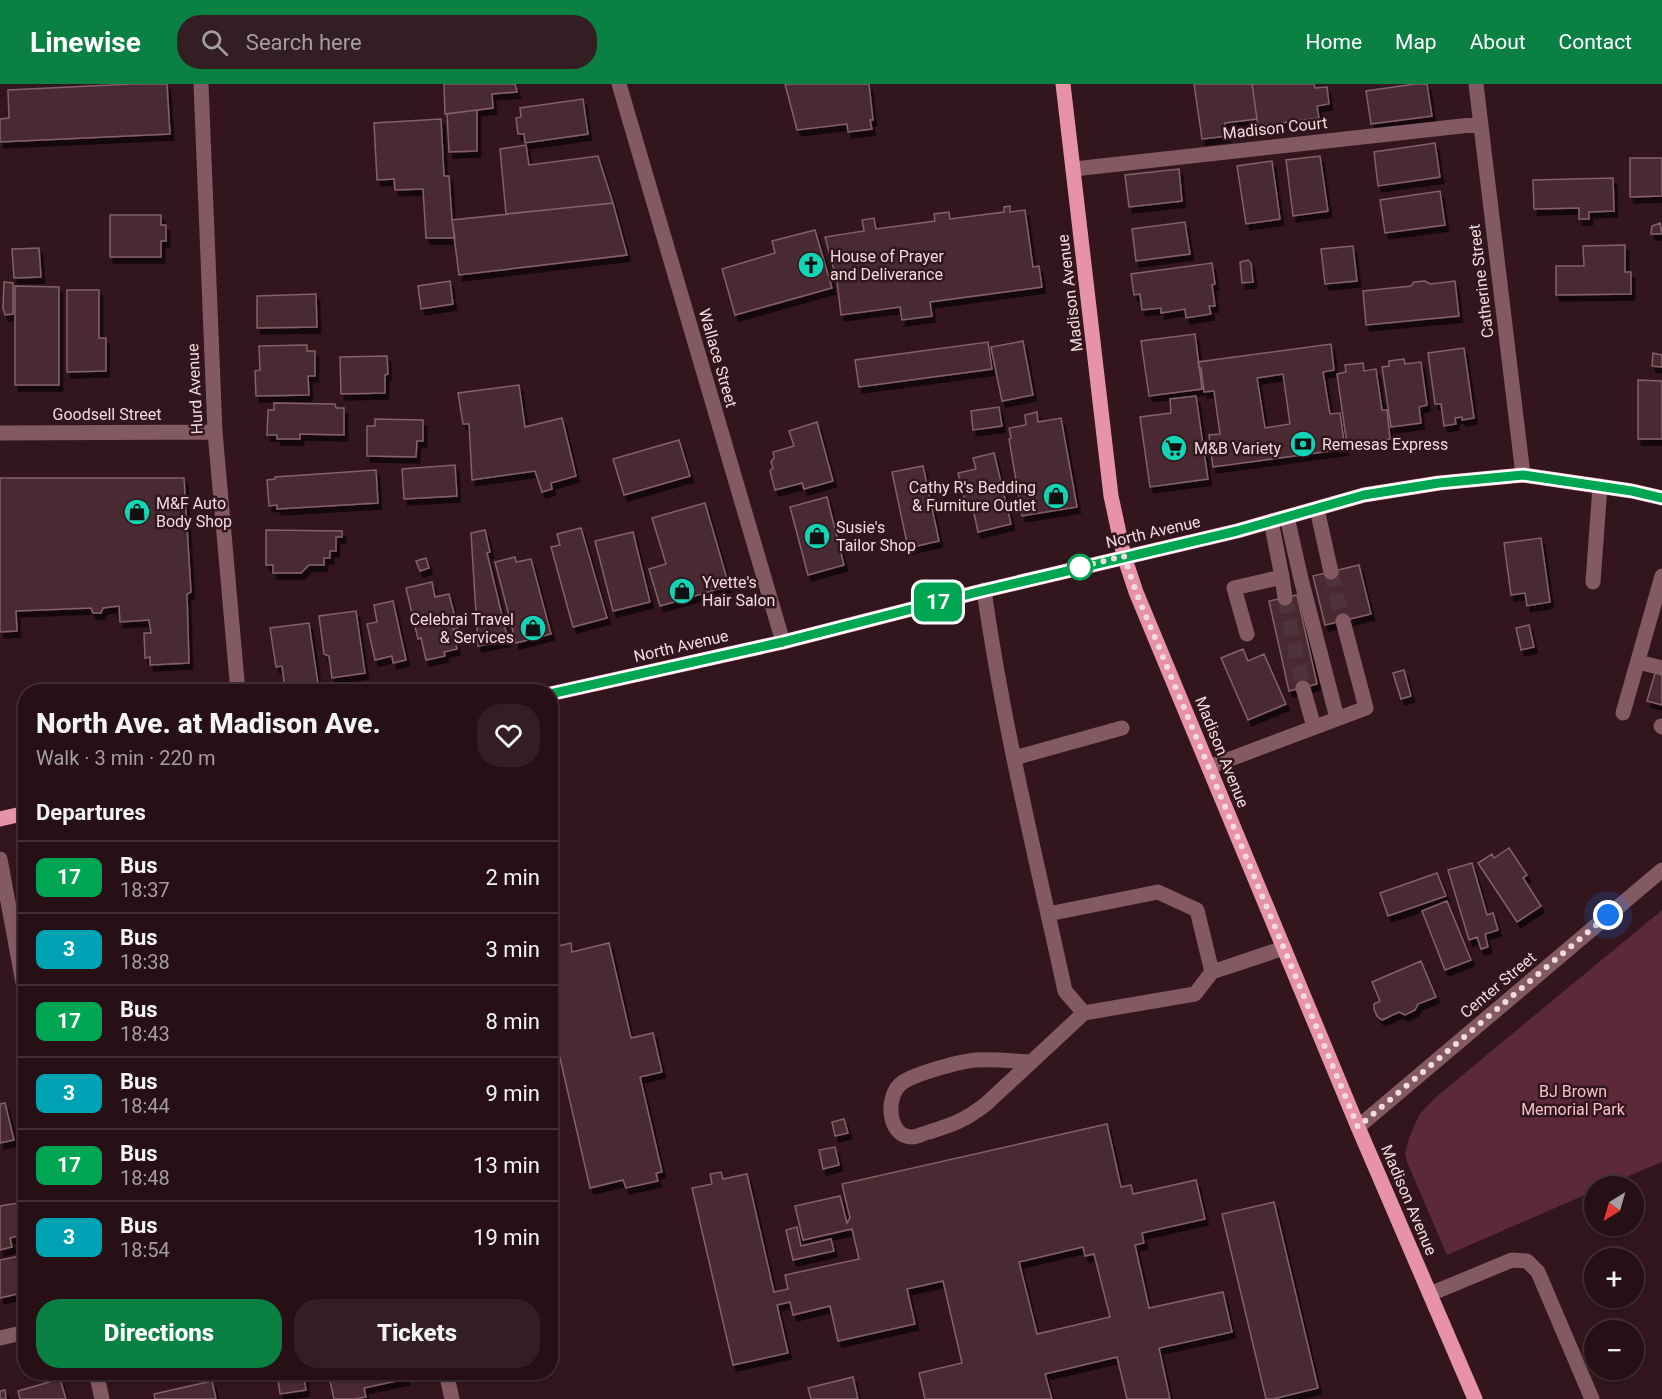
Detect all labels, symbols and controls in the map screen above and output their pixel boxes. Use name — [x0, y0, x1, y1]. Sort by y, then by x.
search box — [177, 15, 597, 69]
text: Linewise — [30, 26, 141, 59]
icon: search — [198, 26, 231, 59]
text: Search here — [246, 30, 362, 55]
text: Home — [1306, 30, 1362, 54]
text: Map — [1395, 30, 1437, 54]
text: About — [1470, 30, 1526, 54]
text: Contact — [1559, 30, 1632, 54]
street label: Madison Court — [1222, 113, 1328, 143]
street label: Catherine Street — [1465, 223, 1497, 339]
street label: Madison Avenue — [1053, 233, 1087, 353]
place label: House of Prayer and Deliverance — [830, 247, 944, 284]
church icon: House of Prayer and Deliverance — [796, 250, 826, 280]
street label: Wallace Street — [695, 306, 741, 410]
street label: Hurd Avenue — [183, 343, 207, 435]
street label: Goodsell Street — [53, 405, 161, 424]
bank icon: Remesas Express — [1288, 429, 1318, 459]
supermarket icon: M&B Variety — [1159, 433, 1189, 463]
place label: Remesas Express — [1322, 435, 1448, 454]
place label: M&B Variety — [1194, 439, 1281, 458]
place label: Cathy R's Bedding & Furniture Outlet — [909, 478, 1036, 515]
shop icon: Cathy R's Bedding & Furniture Outlet — [1041, 481, 1071, 511]
place label: M&F Auto Body Shop — [156, 494, 232, 531]
shop icon: M&F Auto Body Shop — [122, 497, 152, 527]
street label: North Avenue — [1104, 512, 1202, 552]
place label: Susie's Tailor Shop — [836, 518, 916, 555]
shop icon: Susie's Tailor Shop — [802, 521, 832, 551]
unlabelled marker — [1067, 554, 1093, 580]
place label: Yvette's Hair Salon — [702, 573, 775, 610]
shop icon: Yvette's Hair Salon — [667, 576, 697, 606]
line badge: 17 — [911, 582, 965, 622]
text: 17 — [926, 590, 950, 614]
place label: Celebrai Travel & Services — [410, 610, 514, 647]
shop icon: Celebrai Travel & Services — [518, 613, 548, 643]
street label: North Avenue — [632, 626, 730, 666]
street label: Madison Avenue — [1191, 694, 1253, 810]
button: heart — [477, 704, 540, 767]
text: North Ave. at Madison Ave. — [36, 707, 381, 740]
text: Walk · 3 min · 220 m — [36, 746, 215, 770]
text: Departures — [36, 800, 146, 825]
text: Bus — [120, 853, 158, 878]
text: 17 — [57, 865, 81, 889]
text: 2 min — [485, 865, 540, 890]
text: 18:37 — [120, 878, 170, 902]
your location — [1593, 900, 1623, 930]
text: Bus — [120, 925, 158, 950]
text: 3 — [63, 937, 75, 961]
text: 3 min — [485, 937, 540, 962]
street label: Center Street — [1456, 948, 1540, 1022]
text: 18:38 — [120, 950, 170, 974]
text: Bus — [120, 997, 158, 1022]
text: 17 — [57, 1009, 81, 1033]
text: 8 min — [485, 1009, 540, 1034]
text: 18:43 — [120, 1022, 170, 1046]
text: Bus — [120, 1069, 158, 1094]
text: 3 — [63, 1081, 75, 1105]
text: 9 min — [485, 1081, 540, 1106]
park label: BJ Brown Memorial Park — [1521, 1082, 1626, 1119]
text: 18:44 — [120, 1094, 170, 1118]
text: Bus — [120, 1141, 158, 1166]
street label: Madison Avenue — [1377, 1142, 1441, 1258]
text: 17 — [57, 1153, 81, 1177]
text: 13 min — [473, 1153, 540, 1178]
text: 18:48 — [120, 1166, 170, 1190]
north arrow — [1584, 1176, 1644, 1236]
map controls — [1584, 1176, 1644, 1380]
text: Bus — [120, 1213, 158, 1238]
text: 3 — [63, 1225, 75, 1249]
text: 19 min — [473, 1225, 540, 1250]
text: 18:54 — [120, 1238, 170, 1262]
button: + — [1584, 1248, 1644, 1308]
button: Directions — [36, 1299, 282, 1368]
button: Tickets — [294, 1299, 540, 1368]
button: − — [1584, 1320, 1644, 1380]

